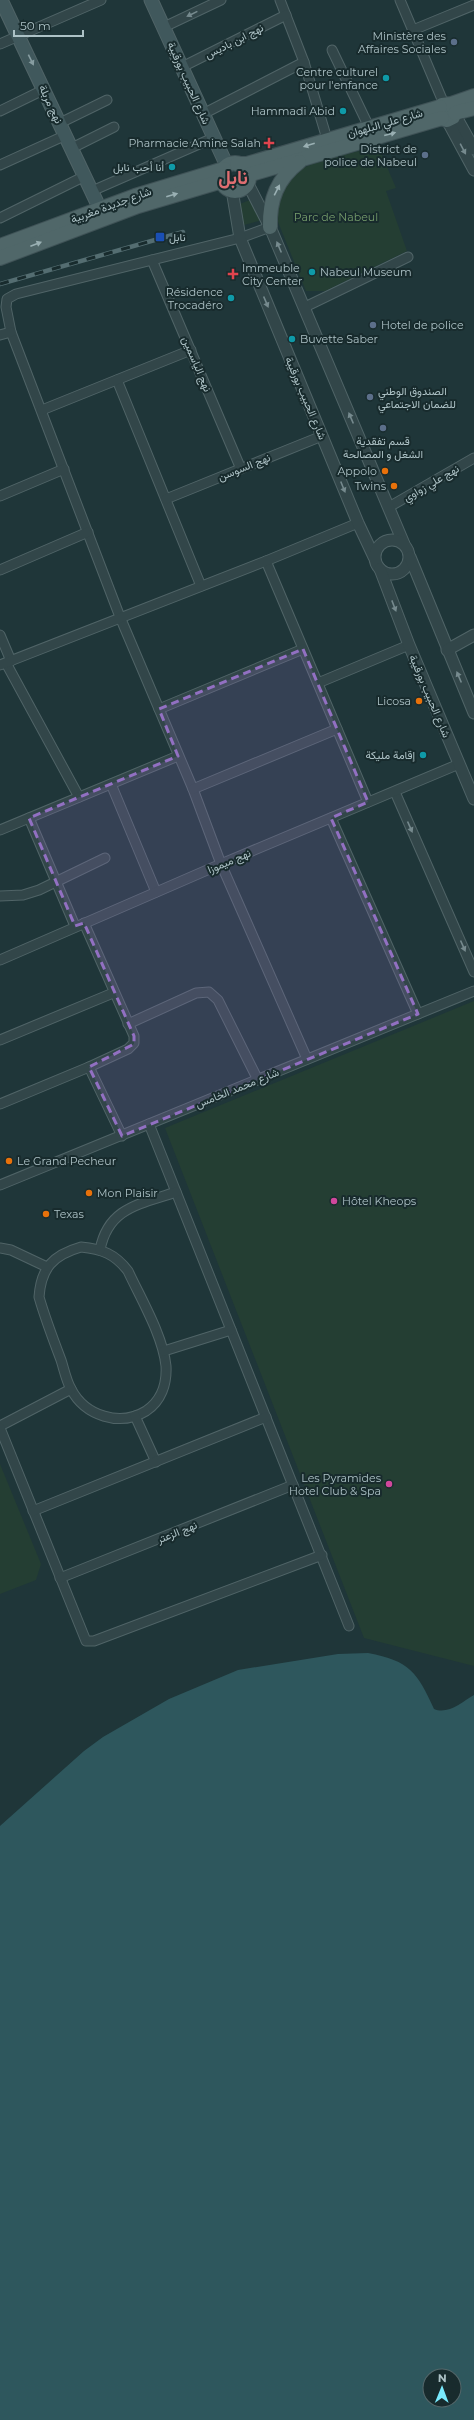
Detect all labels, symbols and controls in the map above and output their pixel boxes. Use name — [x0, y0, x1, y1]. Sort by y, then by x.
one-way arrow — [187, 11, 198, 17]
scale bar — [14, 12, 83, 38]
text: 50 m — [20, 18, 51, 33]
street label: نهج ابن باديس — [202, 20, 266, 63]
place label: Ministère des Affaires Sociales — [358, 29, 447, 56]
marker: Ministère des Affaires Sociales — [449, 37, 459, 47]
street label: شارع الحبيب بورقيبة — [164, 40, 214, 127]
one-way arrow — [28, 54, 34, 66]
place label: Centre culturel pour l'enfance — [296, 65, 378, 92]
marker: Centre culturel pour l'enfance — [381, 73, 391, 83]
street label: نهج مربلة — [35, 82, 66, 126]
place label: Hammadi Abid — [251, 104, 335, 118]
street label: شارع علي البلهوان — [346, 105, 425, 143]
marker: Hammadi Abid — [338, 106, 348, 116]
one-way arrow — [384, 131, 396, 137]
place label: Pharmacie Amine Salah — [128, 136, 261, 150]
marker: Pharmacie Amine Salah — [264, 138, 274, 148]
one-way arrow — [303, 142, 315, 148]
place label: District de police de Nabeul — [324, 142, 417, 169]
one-way arrow — [460, 144, 466, 155]
marker: District de police de Nabeul — [420, 150, 430, 160]
place label: أنا أحب نابل — [113, 160, 164, 174]
marker: أنا أحب نابل — [167, 162, 177, 172]
district label: نابل — [218, 166, 248, 189]
street label: شارع جديدة مغربية — [69, 184, 154, 227]
one-way arrow — [274, 184, 280, 196]
one-way arrow — [166, 192, 178, 198]
park label: Parc de Nabeul — [294, 210, 378, 224]
place label: نابل — [169, 230, 186, 244]
marker: نابل — [154, 231, 166, 243]
one-way arrow — [31, 240, 43, 246]
one-way arrow — [276, 241, 282, 252]
place label: Immeuble City Center — [242, 261, 303, 288]
place label: Nabeul Museum — [320, 265, 412, 279]
marker: Nabeul Museum — [307, 267, 317, 277]
marker: Immeuble City Center — [227, 268, 239, 280]
place label: Résidence Trocadéro — [166, 285, 223, 312]
marker: Résidence Trocadéro — [226, 293, 236, 303]
one-way arrow — [264, 296, 270, 308]
place label: Hotel de police — [381, 318, 464, 332]
marker: Hotel de police — [368, 320, 378, 330]
place label: Buvette Saber — [300, 332, 378, 346]
street label: نهج الياسمين — [178, 334, 215, 394]
marker: Buvette Saber — [287, 334, 297, 344]
street label: شارع الحبيب بورقيبة — [281, 354, 330, 442]
place label: الصندوق الوطني للضمان الاجتماعي — [378, 384, 456, 414]
marker: الصندوق الوطني للضمان الاجتماعي — [365, 392, 375, 402]
one-way arrow — [348, 412, 354, 424]
marker: قسم تفقدية الشغل و المصالحة — [378, 423, 388, 433]
place label: قسم تفقدية الشغل و المصالحة — [343, 434, 423, 461]
street label: نهج السوسن — [216, 450, 273, 485]
street label: نهج علي زواوي — [401, 461, 463, 507]
place label: Appolo — [337, 464, 377, 478]
marker: Appolo — [380, 466, 390, 476]
place label: Twins — [355, 479, 387, 493]
one-way arrow — [340, 481, 346, 493]
marker: Twins — [389, 481, 399, 491]
one-way arrow — [391, 600, 397, 612]
street label: شارع الحبيب بورقيبة — [405, 652, 454, 740]
one-way arrow — [455, 670, 461, 682]
place label: Licosa — [377, 694, 411, 708]
marker: Licosa — [414, 696, 424, 706]
place label: إقامة مليكة — [365, 748, 415, 762]
marker: إقامة مليكة — [418, 750, 428, 760]
one-way arrow — [407, 822, 413, 833]
street label: نهج ميموزا — [205, 846, 253, 877]
one-way arrow — [460, 941, 466, 952]
street label: شارع محمد الخامس — [193, 1065, 282, 1112]
place label: Le Grand Pecheur — [17, 1154, 116, 1168]
marker: Le Grand Pecheur — [4, 1156, 14, 1166]
place label: Mon Plaisir — [97, 1186, 158, 1200]
marker: Mon Plaisir — [84, 1188, 94, 1198]
place label: Hôtel Kheops — [342, 1194, 417, 1208]
marker: Hôtel Kheops — [329, 1196, 339, 1206]
place label: Texas — [54, 1207, 84, 1221]
marker: Texas — [41, 1209, 51, 1219]
place label: Les Pyramides Hotel Club & Spa — [289, 1471, 382, 1498]
marker: Les Pyramides Hotel Club & Spa — [384, 1479, 394, 1489]
street label: نهج الزعتر — [154, 1518, 200, 1548]
north arrow — [422, 2368, 462, 2408]
text: N — [438, 2371, 447, 2385]

